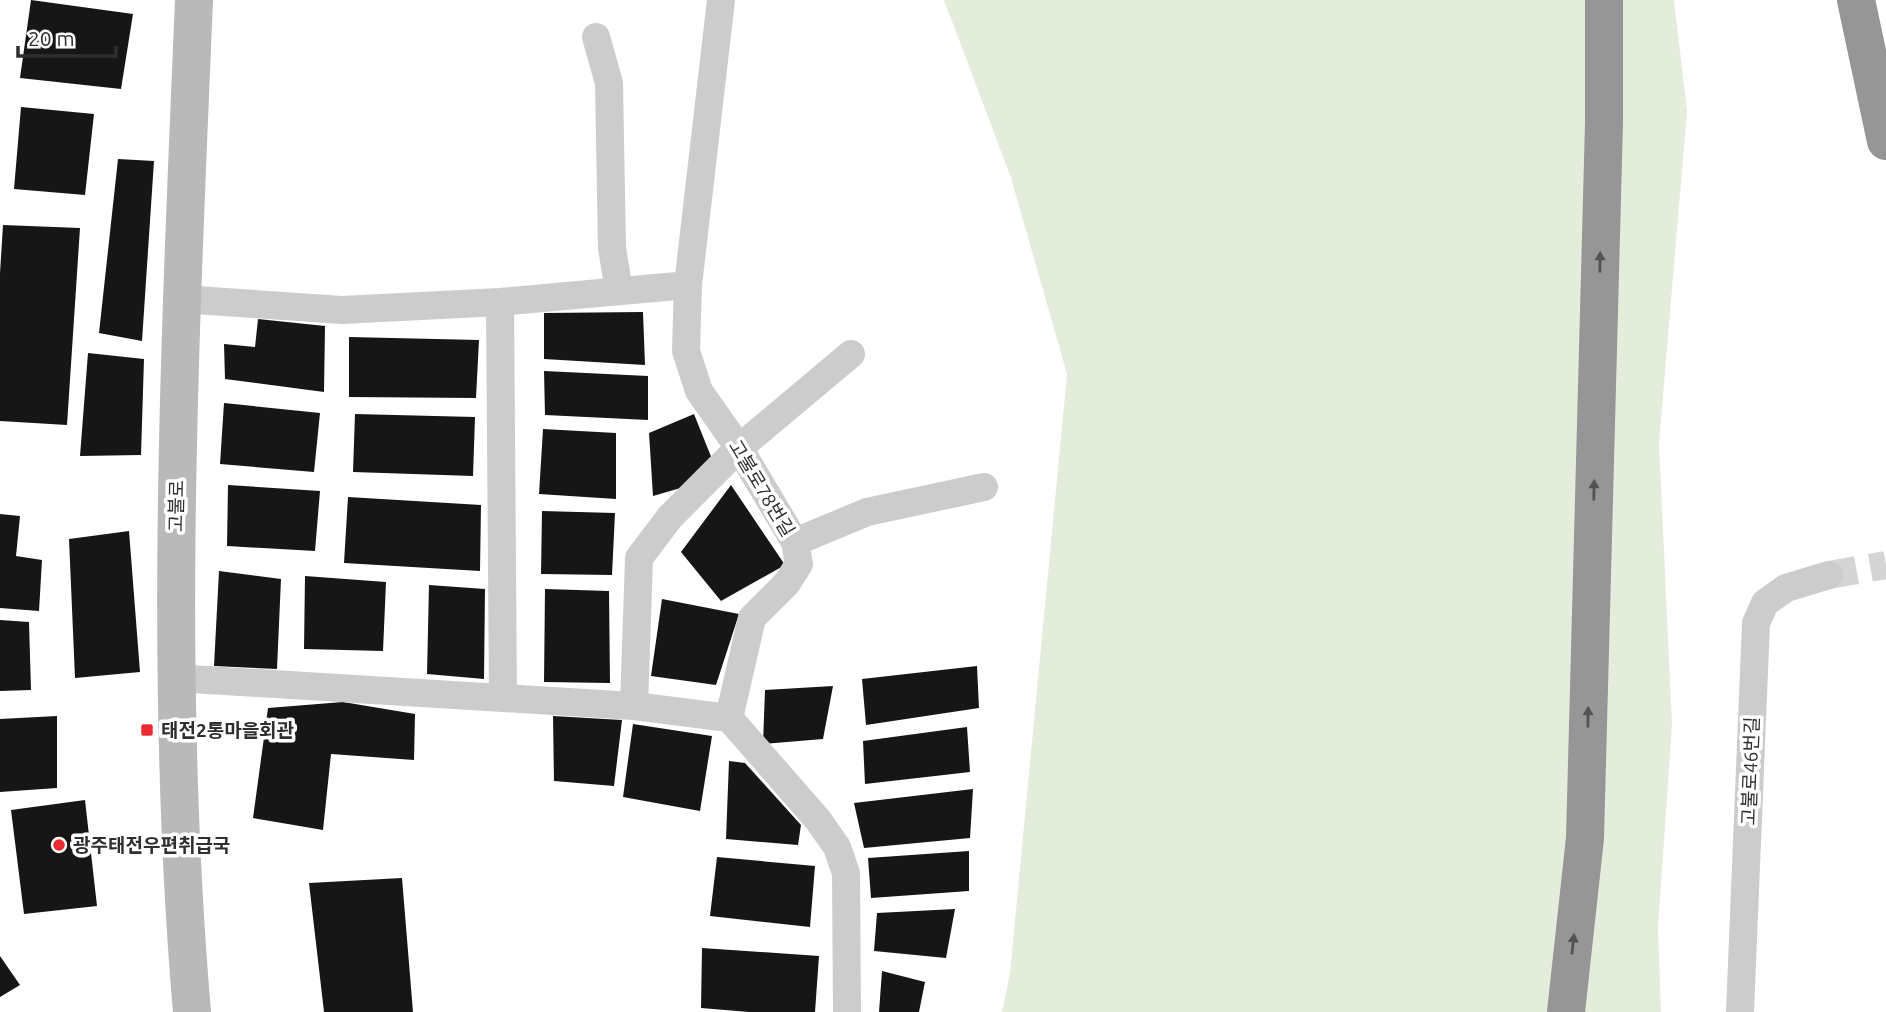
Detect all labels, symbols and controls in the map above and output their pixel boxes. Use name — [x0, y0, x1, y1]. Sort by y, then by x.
scale bar — [18, 14, 116, 58]
text: 20 m — [28, 26, 75, 50]
one-way arrow — [1594, 251, 1606, 273]
street label: 고불로78번길 — [725, 436, 799, 540]
one-way arrow — [1588, 479, 1600, 501]
street label: 고불로 — [165, 480, 187, 532]
one-way arrow — [1583, 706, 1594, 728]
street label: 고불로46번길 — [1737, 716, 1763, 826]
place label: 태전2통마을회관 — [161, 719, 295, 741]
marker: 태전2통마을회관 — [139, 722, 155, 738]
place label: 광주태전우편취급국 — [73, 834, 230, 856]
marker: 광주태전우편취급국 — [51, 837, 67, 853]
one-way arrow — [1568, 933, 1579, 955]

